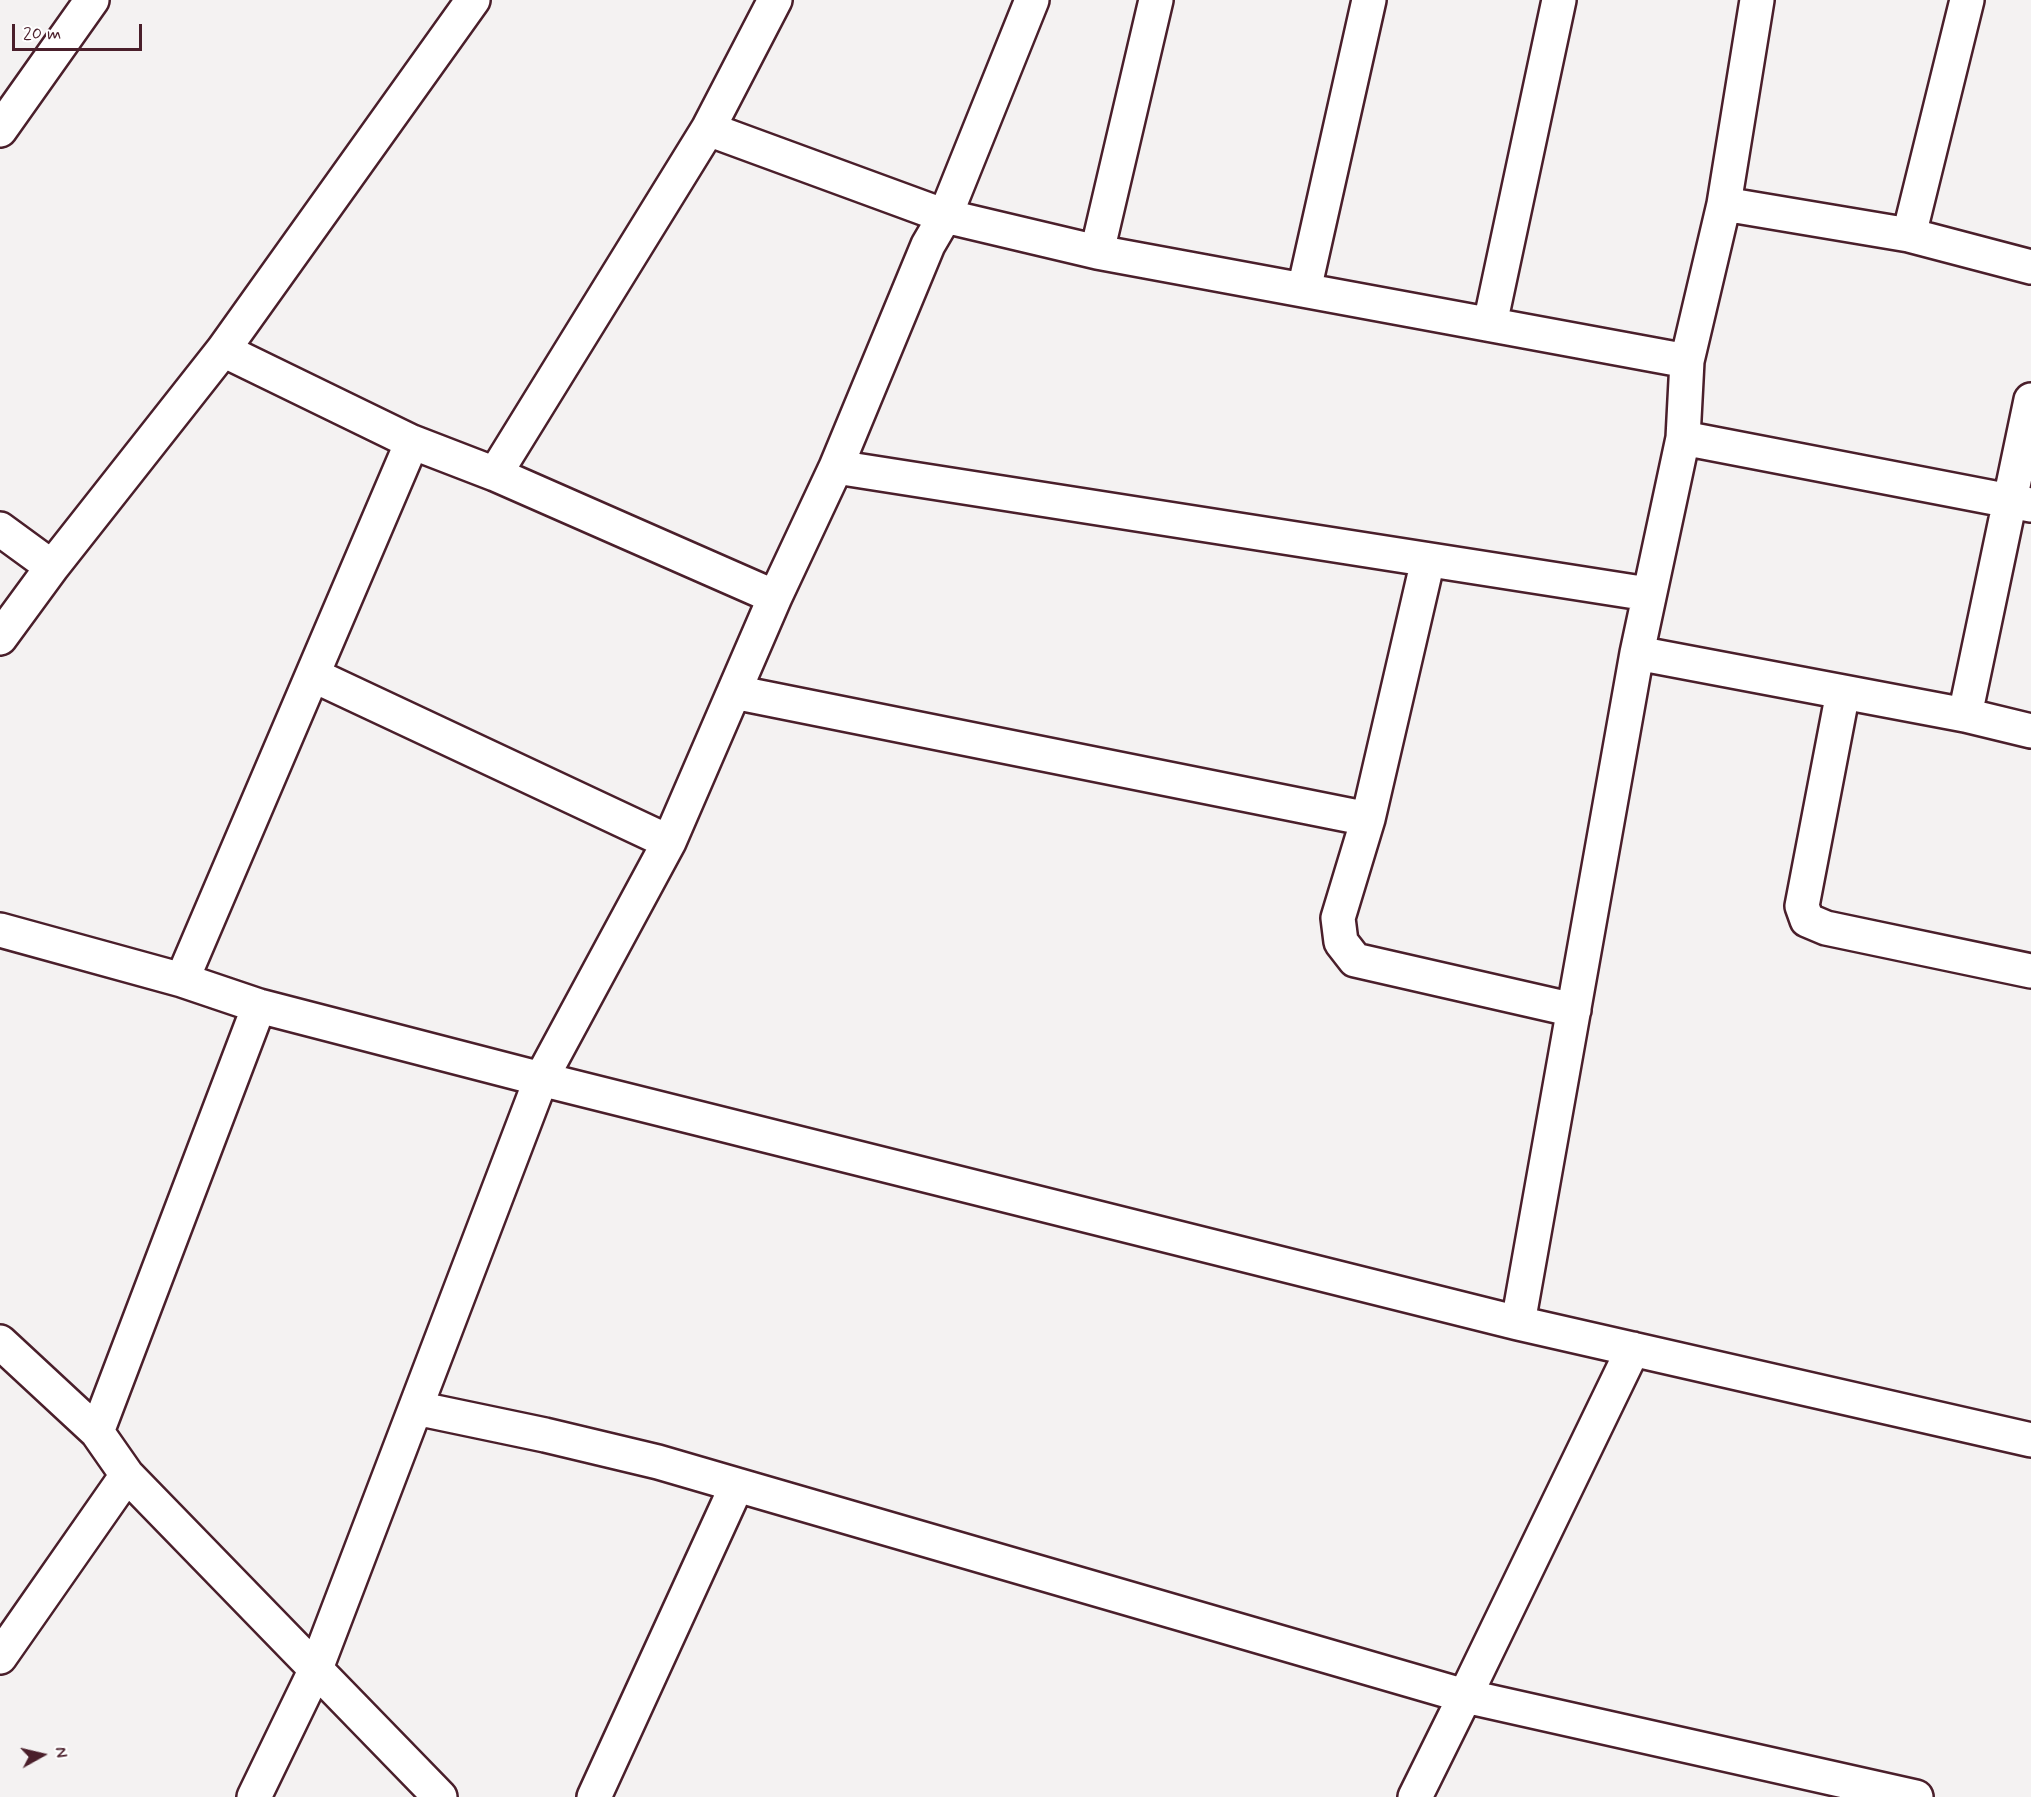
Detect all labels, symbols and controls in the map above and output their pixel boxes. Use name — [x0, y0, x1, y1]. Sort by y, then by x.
scale bar — [15, 12, 146, 50]
text: 20 m — [23, 22, 61, 46]
north arrow — [12, 1725, 72, 1785]
text: N — [49, 1746, 71, 1759]

